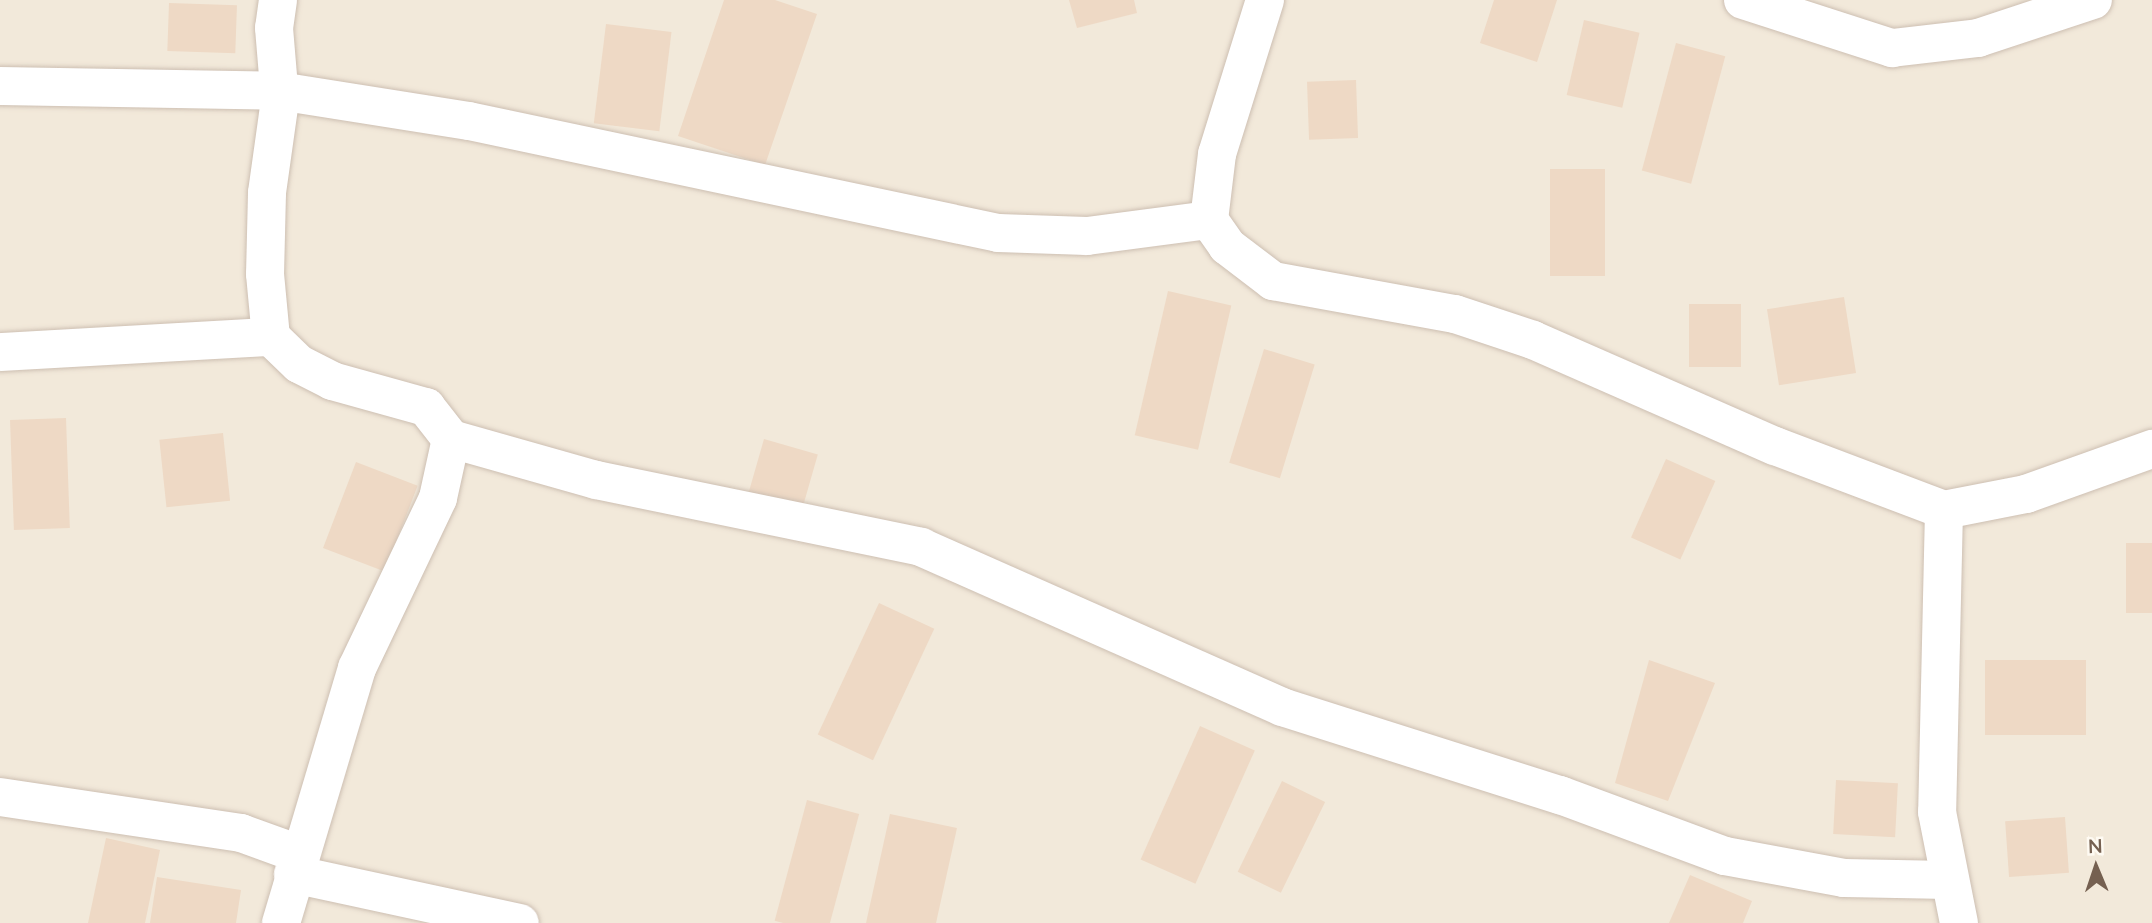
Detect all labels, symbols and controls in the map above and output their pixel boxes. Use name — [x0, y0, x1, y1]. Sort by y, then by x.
north arrow — [2061, 832, 2131, 902]
text: N — [2088, 834, 2103, 857]

